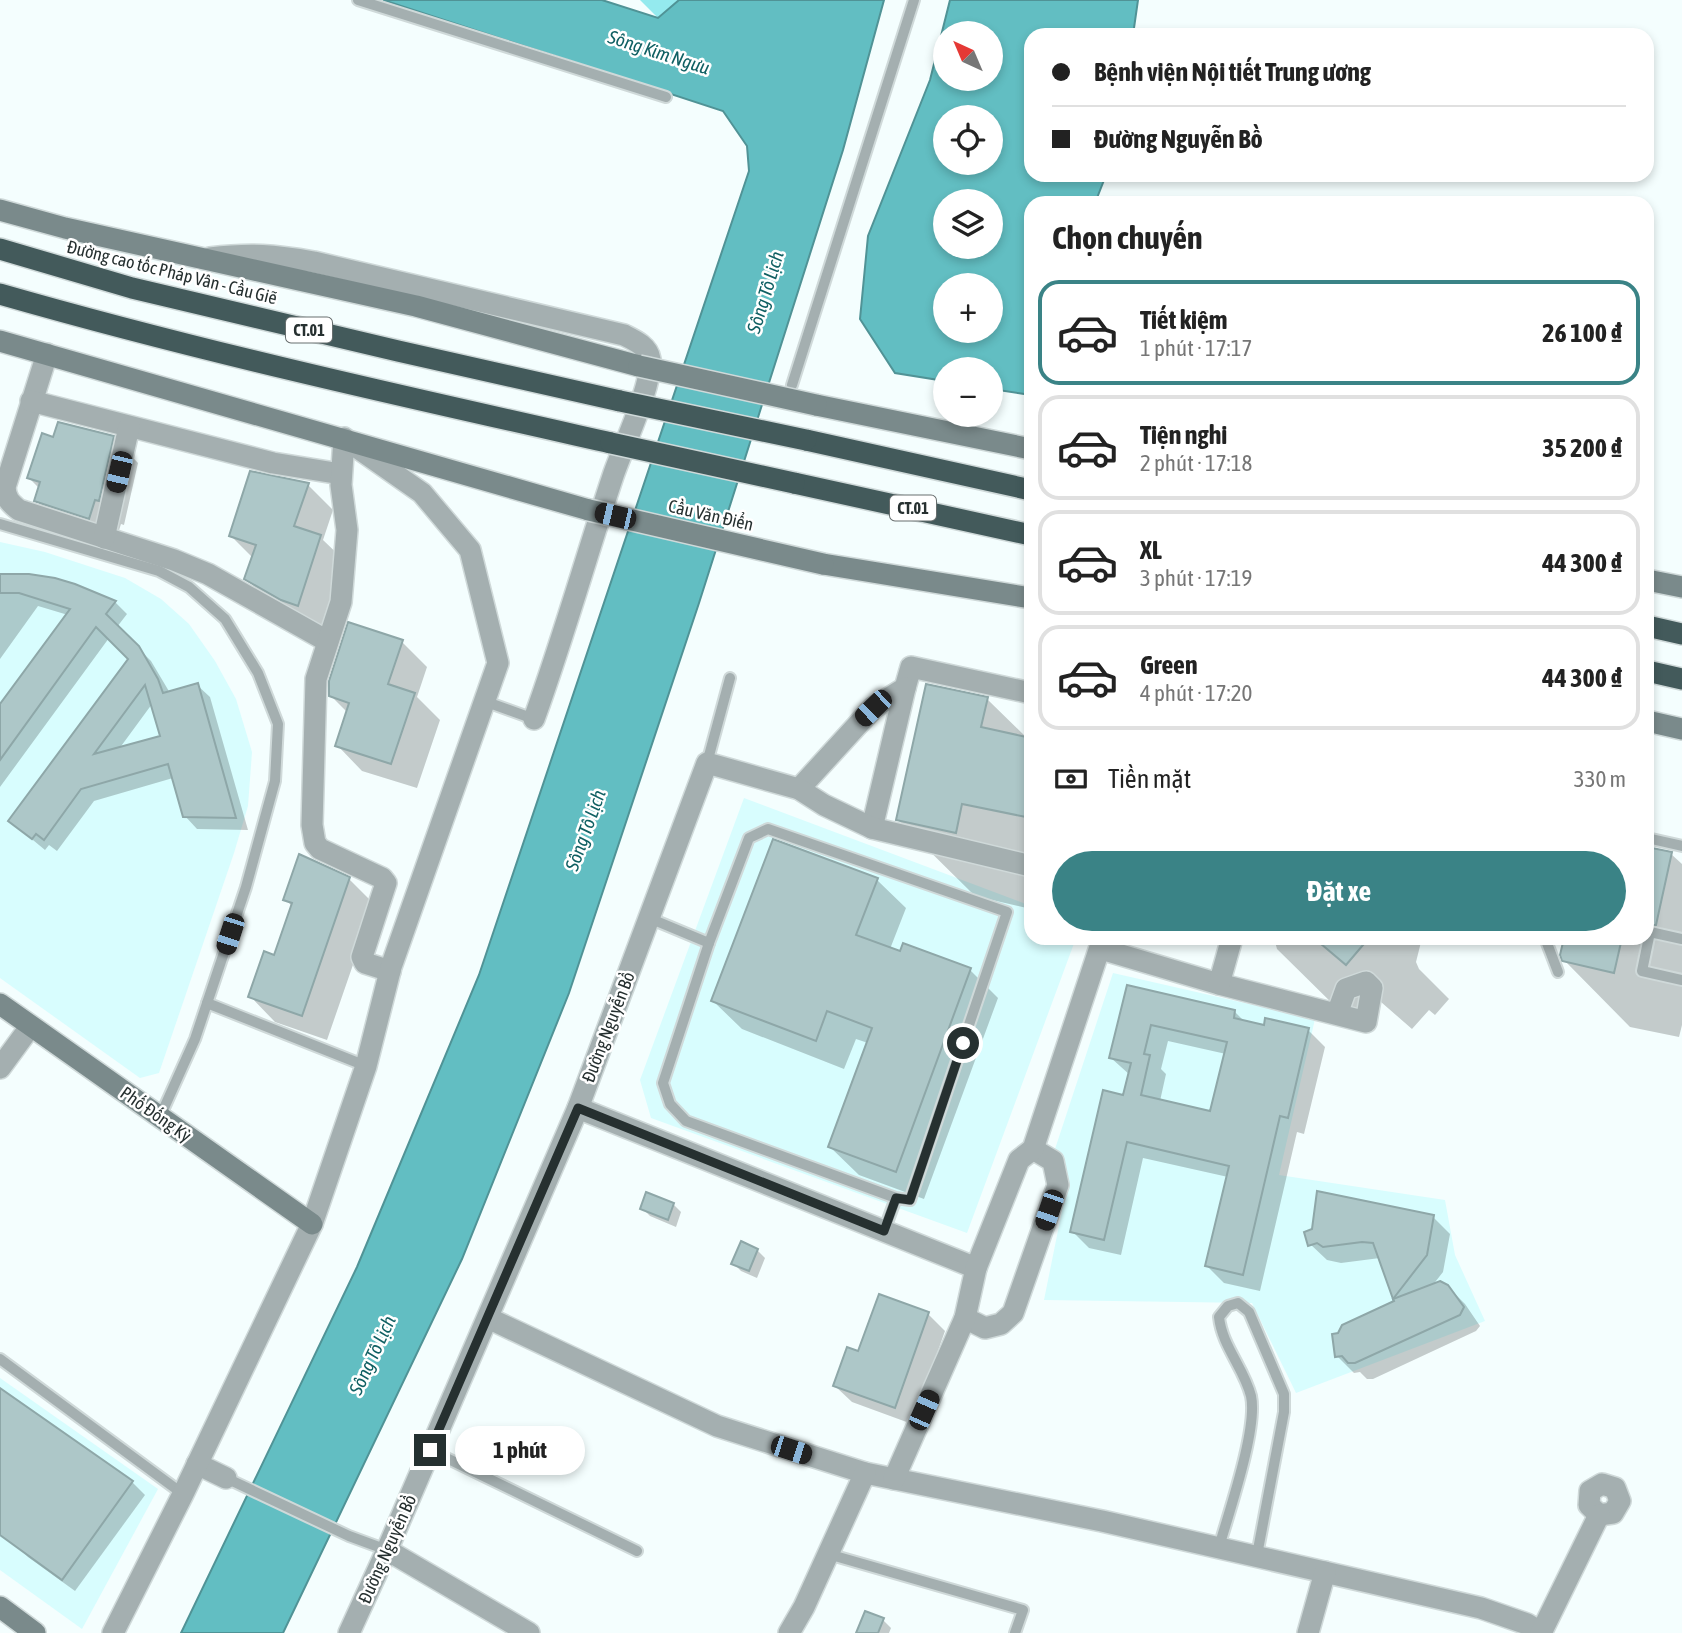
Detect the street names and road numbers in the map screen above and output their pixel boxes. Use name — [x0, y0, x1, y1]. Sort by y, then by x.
street label: Đường cao tốc Pháp Vân - Cầu Giẽ — [65, 235, 280, 308]
road number: CT.01 — [286, 318, 332, 342]
street label: Cầu Văn Điển — [666, 494, 756, 535]
road number: CT.01 — [890, 495, 936, 520]
street label: Đường Nguyễn Bồ — [576, 968, 639, 1085]
street label: Phố Đống Kỳ — [117, 1081, 196, 1146]
street label: Đường Nguyễn Bồ — [353, 1491, 420, 1607]

